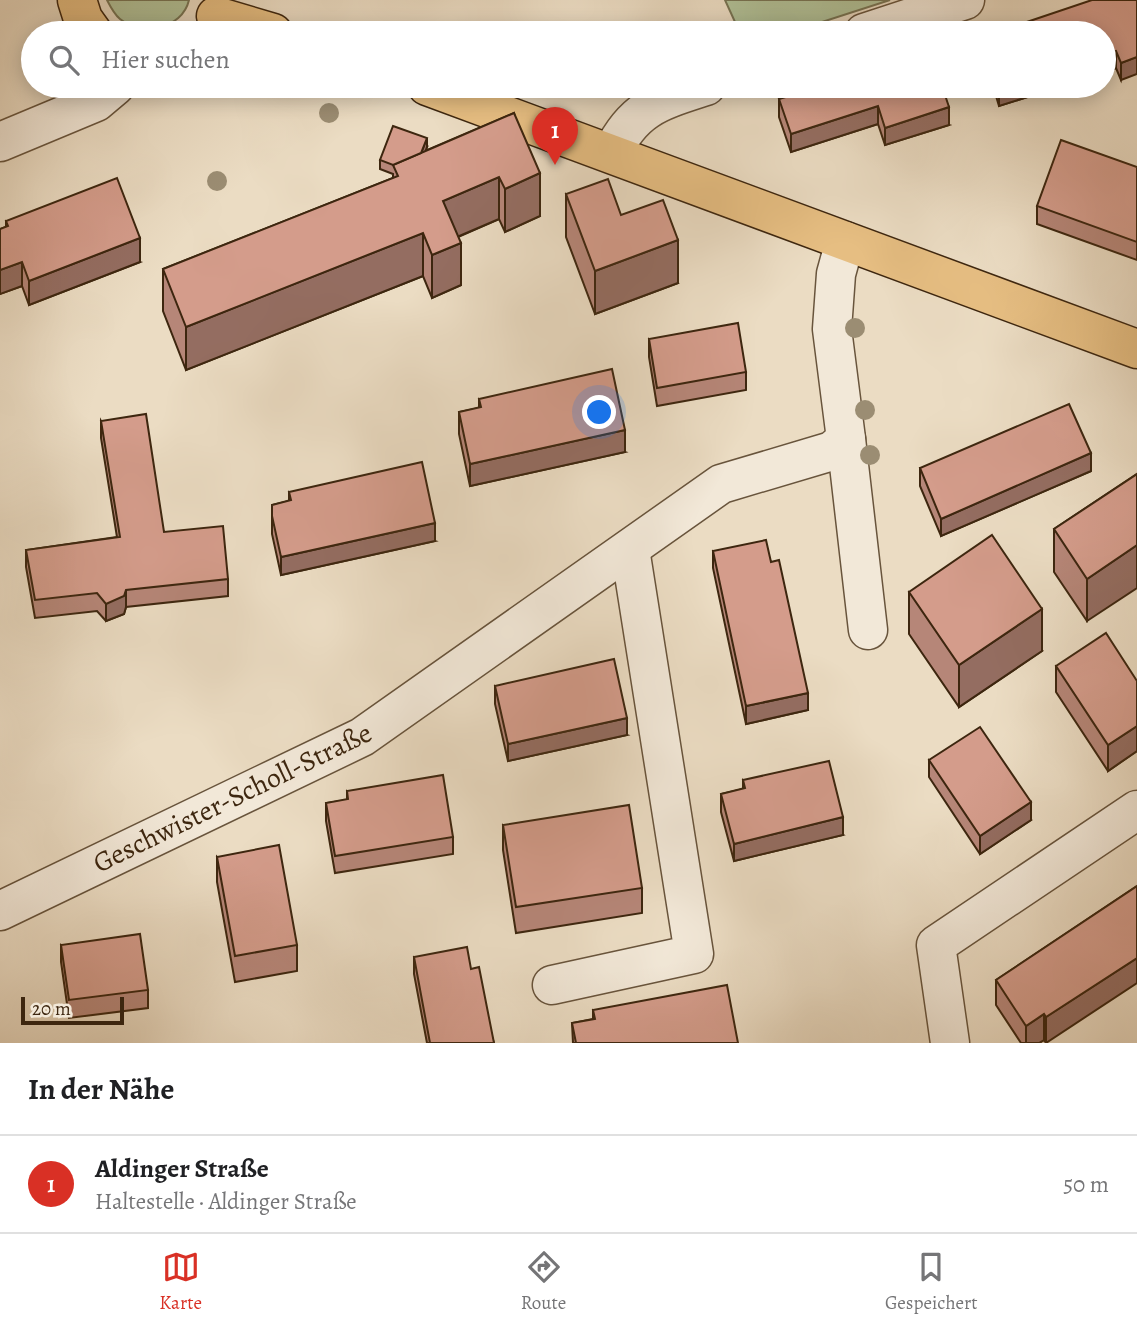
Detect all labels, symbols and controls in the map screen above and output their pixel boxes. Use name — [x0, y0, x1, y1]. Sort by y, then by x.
search box — [21, 21, 1116, 98]
icon: search — [45, 41, 83, 79]
text: Hier suchen — [101, 42, 230, 77]
pin: 1 — [532, 107, 578, 165]
your location — [582, 395, 616, 429]
street label: Geschwister-Scholl-Straße — [87, 714, 378, 882]
scale bar — [21, 994, 124, 1026]
text: 20 m — [32, 996, 71, 1022]
text: In der Nähe — [28, 1069, 174, 1109]
text: Aldinger Straße — [95, 1151, 269, 1186]
text: 1 — [47, 1169, 55, 1200]
text: 50 m — [1063, 1169, 1109, 1200]
text: Haltestelle · Aldinger Straße — [95, 1186, 357, 1217]
tab: Karte — [159, 1248, 202, 1316]
tab: Route — [521, 1248, 566, 1316]
tab: Gespeichert — [885, 1248, 978, 1316]

